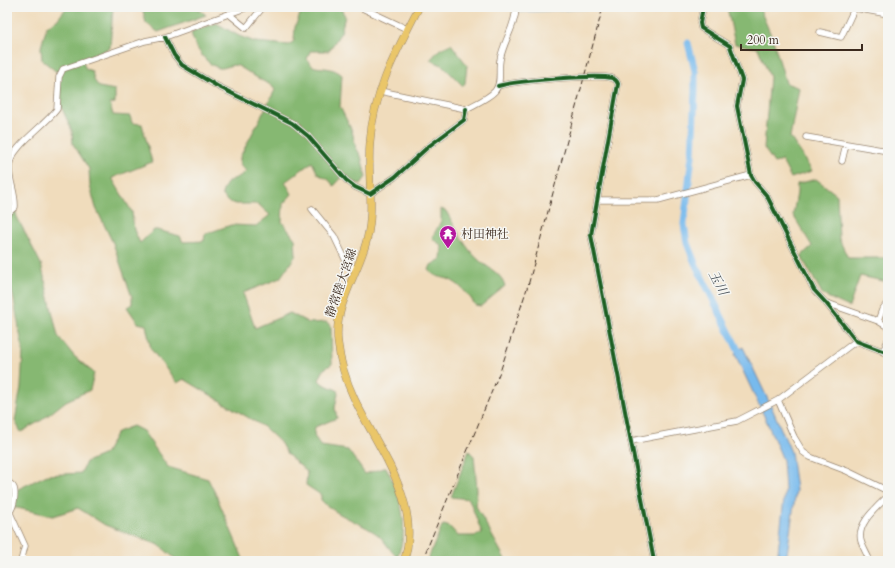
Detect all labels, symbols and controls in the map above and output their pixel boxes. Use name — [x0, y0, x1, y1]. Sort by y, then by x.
scale bar — [741, 26, 862, 52]
text: 200 m — [747, 32, 780, 48]
temple icon: 村田神社 — [438, 224, 458, 249]
place label: 村田神社 — [461, 226, 509, 242]
street label: 静常陸大宮線 — [322, 246, 360, 320]
water label: 玉川 — [704, 267, 733, 300]

